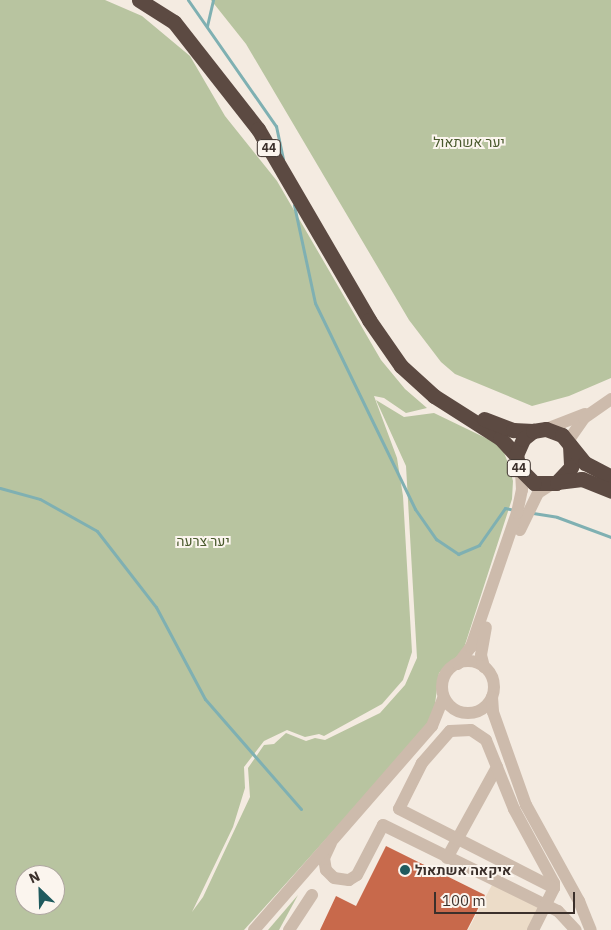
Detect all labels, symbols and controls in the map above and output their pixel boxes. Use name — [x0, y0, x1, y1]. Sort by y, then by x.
park label: יער אשתאול — [433, 134, 505, 150]
road number: 44 — [256, 138, 282, 158]
road number: 44 — [506, 458, 532, 478]
park label: יער צרעה — [176, 533, 230, 549]
place label: איקאה אשתאול — [415, 862, 511, 878]
marker: איקאה אשתאול — [399, 864, 411, 876]
north arrow — [15, 865, 65, 915]
text: N — [26, 867, 43, 887]
scale bar — [436, 882, 577, 914]
text: 100 m — [442, 891, 486, 910]

